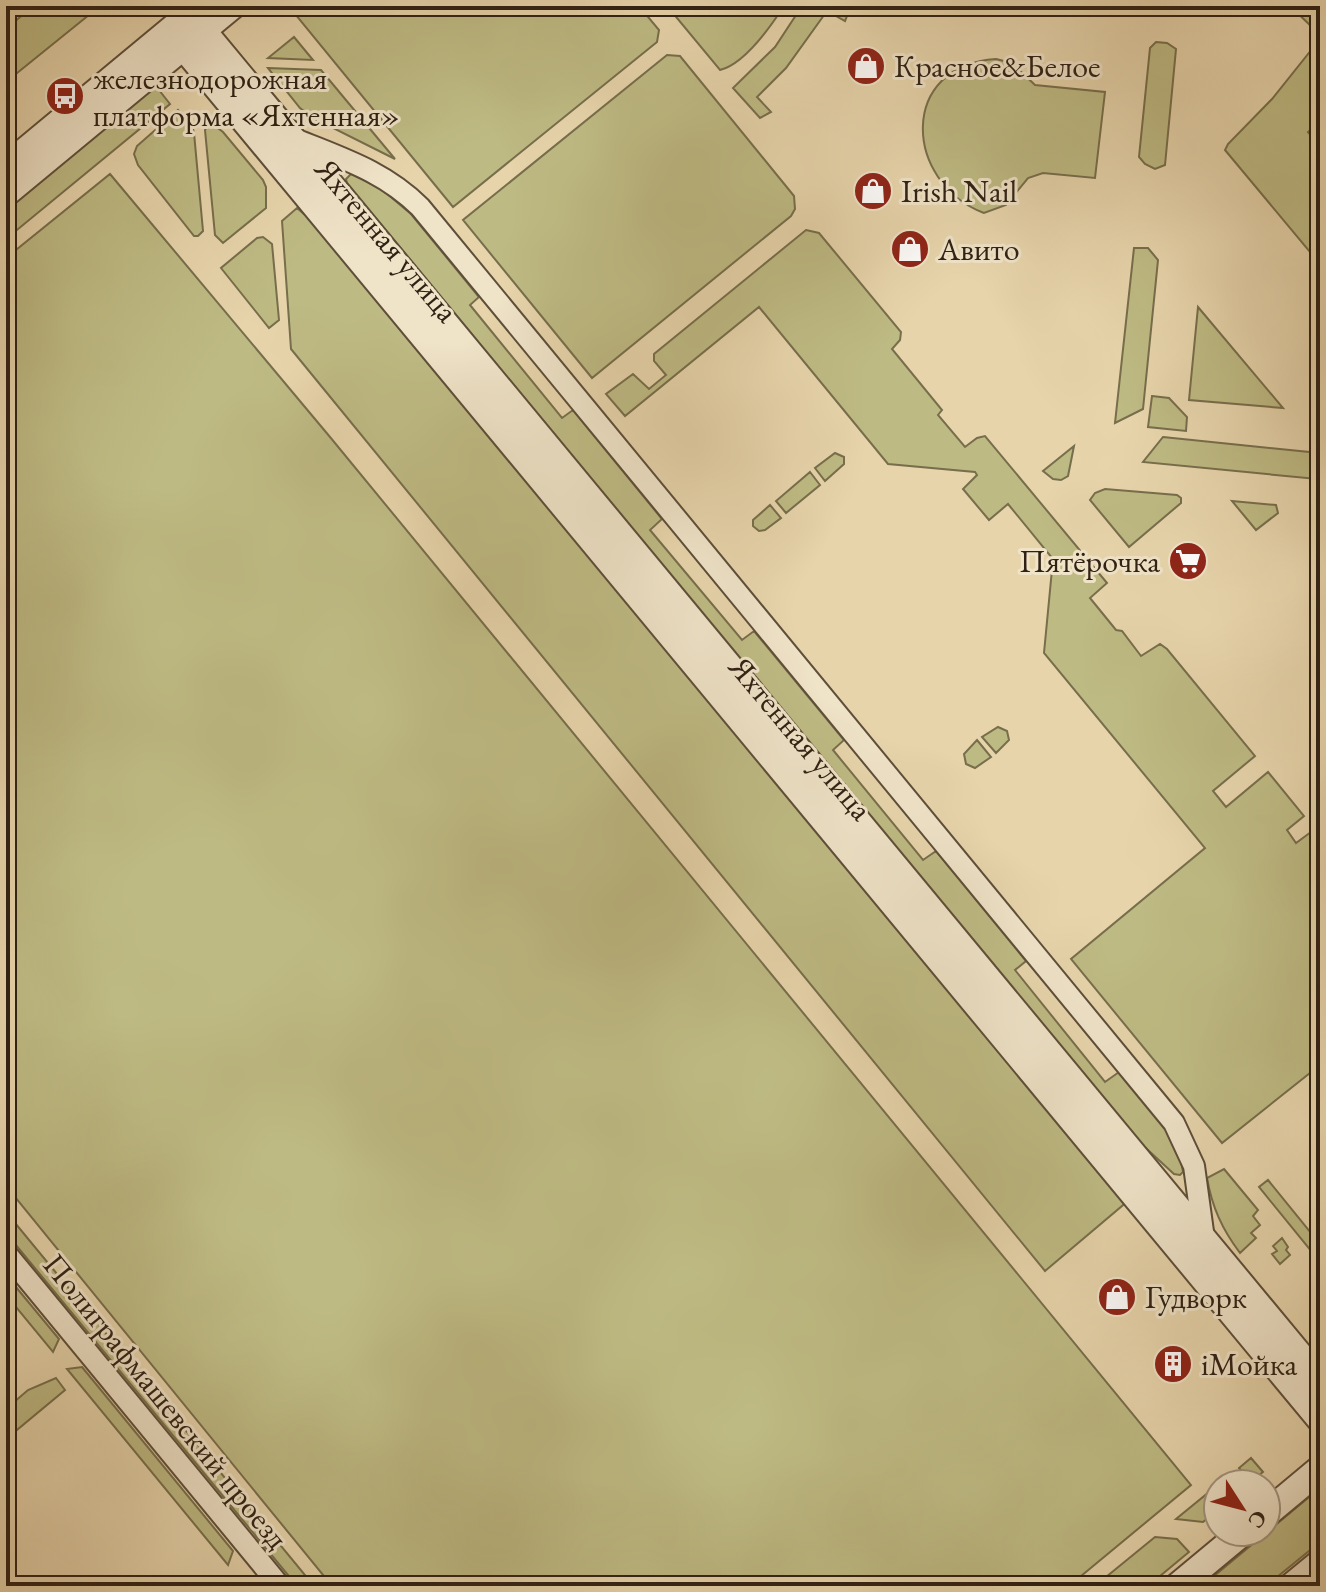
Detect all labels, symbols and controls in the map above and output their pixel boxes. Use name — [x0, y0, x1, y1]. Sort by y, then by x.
shop icon: Красное&Белое — [845, 45, 887, 87]
place label: Красное&Белое — [894, 45, 1101, 87]
place label: железнодорожная платформа «Яхтенная» — [93, 57, 400, 136]
bus stop icon: железнодорожная платформа «Яхтенная» — [44, 75, 86, 117]
street label: Яхтенная улица — [305, 148, 468, 331]
shop icon: Irish Nail — [852, 170, 894, 212]
place label: Irish Nail — [901, 170, 1018, 212]
shop icon: Авито — [889, 228, 931, 270]
place label: Авито — [937, 228, 1020, 270]
place label: Пятёрочка — [1019, 540, 1160, 582]
supermarket icon: Пятёрочка — [1167, 540, 1209, 582]
street label: Яхтенная улица — [719, 646, 882, 829]
street label: Полиграфмашевский проезд — [34, 1245, 299, 1558]
shop icon: Гудворк — [1096, 1276, 1138, 1318]
place label: Гудворк — [1145, 1276, 1247, 1318]
building icon: iМойка — [1152, 1343, 1194, 1385]
place label: iМойка — [1201, 1343, 1298, 1385]
north arrow — [1202, 1468, 1282, 1548]
text: С — [1241, 1505, 1274, 1534]

